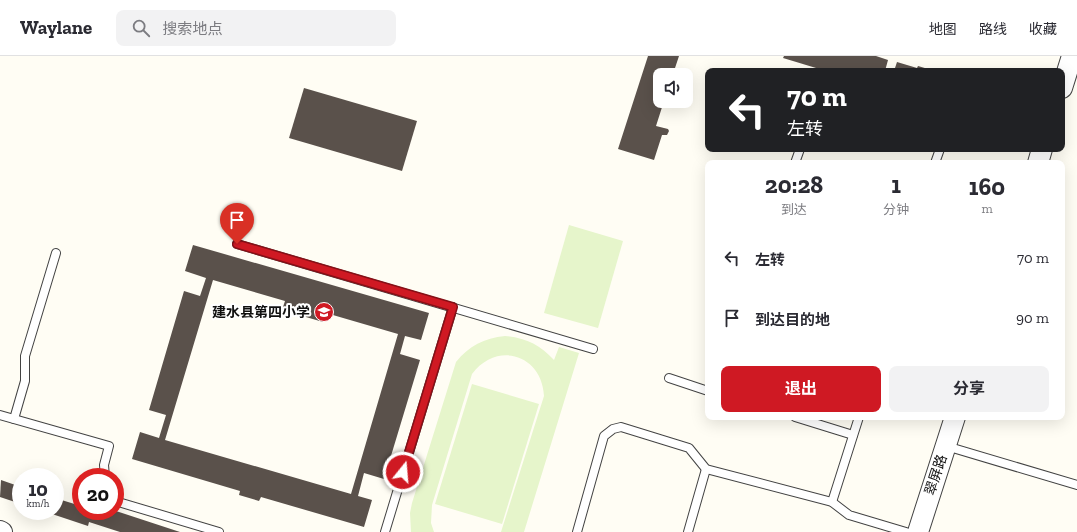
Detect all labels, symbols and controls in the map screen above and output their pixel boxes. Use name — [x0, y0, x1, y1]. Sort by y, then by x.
search box — [116, 10, 396, 46]
text: Waylane — [20, 16, 92, 39]
icon: search — [130, 17, 152, 39]
text: 搜索地点 — [162, 20, 222, 38]
text: 地图 — [929, 21, 957, 38]
text: 路线 — [979, 21, 1007, 38]
text: 收藏 — [1029, 21, 1057, 38]
map controls — [653, 68, 693, 108]
button: sound — [653, 68, 693, 108]
text: 70 m — [787, 80, 847, 113]
icon: left — [721, 84, 773, 136]
text: 左转 — [787, 118, 823, 140]
text: 20:28 — [765, 170, 823, 199]
text: 1 — [891, 170, 901, 199]
text: 160 — [969, 172, 1005, 201]
text: m — [981, 201, 993, 216]
text: 到达 — [781, 202, 807, 217]
text: 分钟 — [883, 202, 909, 217]
pin — [220, 203, 254, 244]
icon: arrive — [226, 209, 248, 231]
icon: left — [721, 247, 743, 269]
text: 70 m — [1017, 249, 1049, 267]
text: 左转 — [755, 251, 785, 269]
school or university icon: 建水县第四小学 — [313, 301, 335, 323]
place label: 建水县第四小学 — [212, 304, 310, 321]
icon: arrive — [721, 307, 743, 329]
text: 90 m — [1016, 309, 1049, 327]
text: 到达目的地 — [755, 311, 830, 329]
button: 退出 — [721, 366, 881, 412]
button: 分享 — [889, 366, 1049, 412]
position arrow — [382, 451, 424, 493]
street label: 翠屏路 — [921, 452, 951, 498]
speed limit sign: 20 — [72, 468, 124, 520]
text: 10 — [28, 477, 48, 501]
text: km/h — [27, 498, 49, 510]

